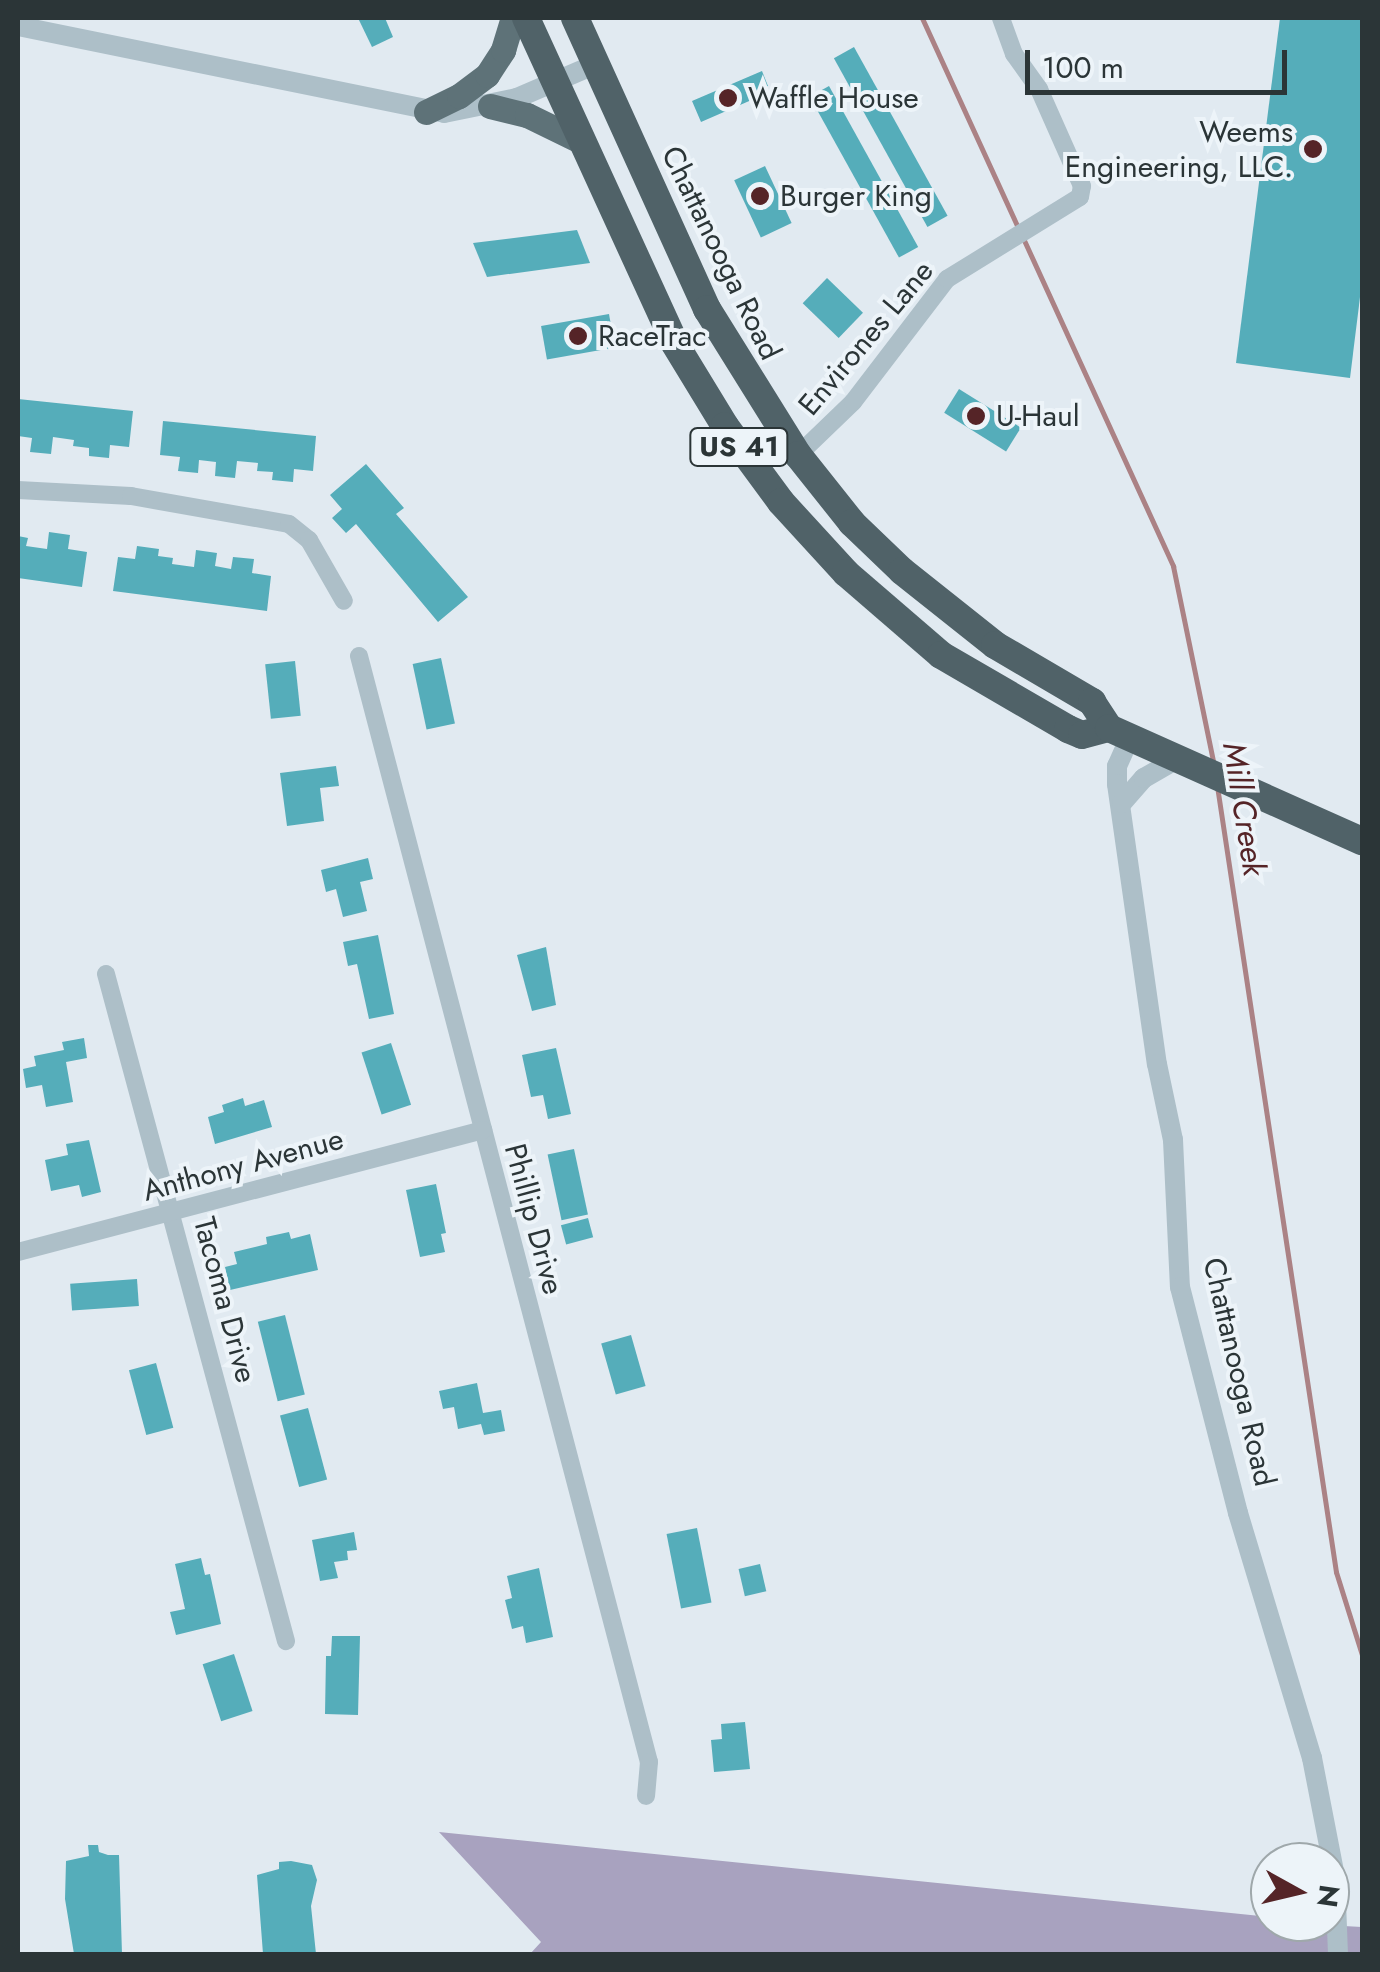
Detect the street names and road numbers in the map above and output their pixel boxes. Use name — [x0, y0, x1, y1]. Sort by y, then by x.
street label: Chattanooga Road — [654, 140, 788, 366]
street label: Environes Lane — [791, 253, 941, 423]
road number: US 41 — [689, 424, 789, 470]
street label: Anthony Avenue — [139, 1121, 347, 1209]
street label: Phillip Drive — [497, 1140, 571, 1298]
street label: Tacoma Drive — [186, 1213, 264, 1387]
street label: Chattanooga Road — [1195, 1254, 1283, 1490]

